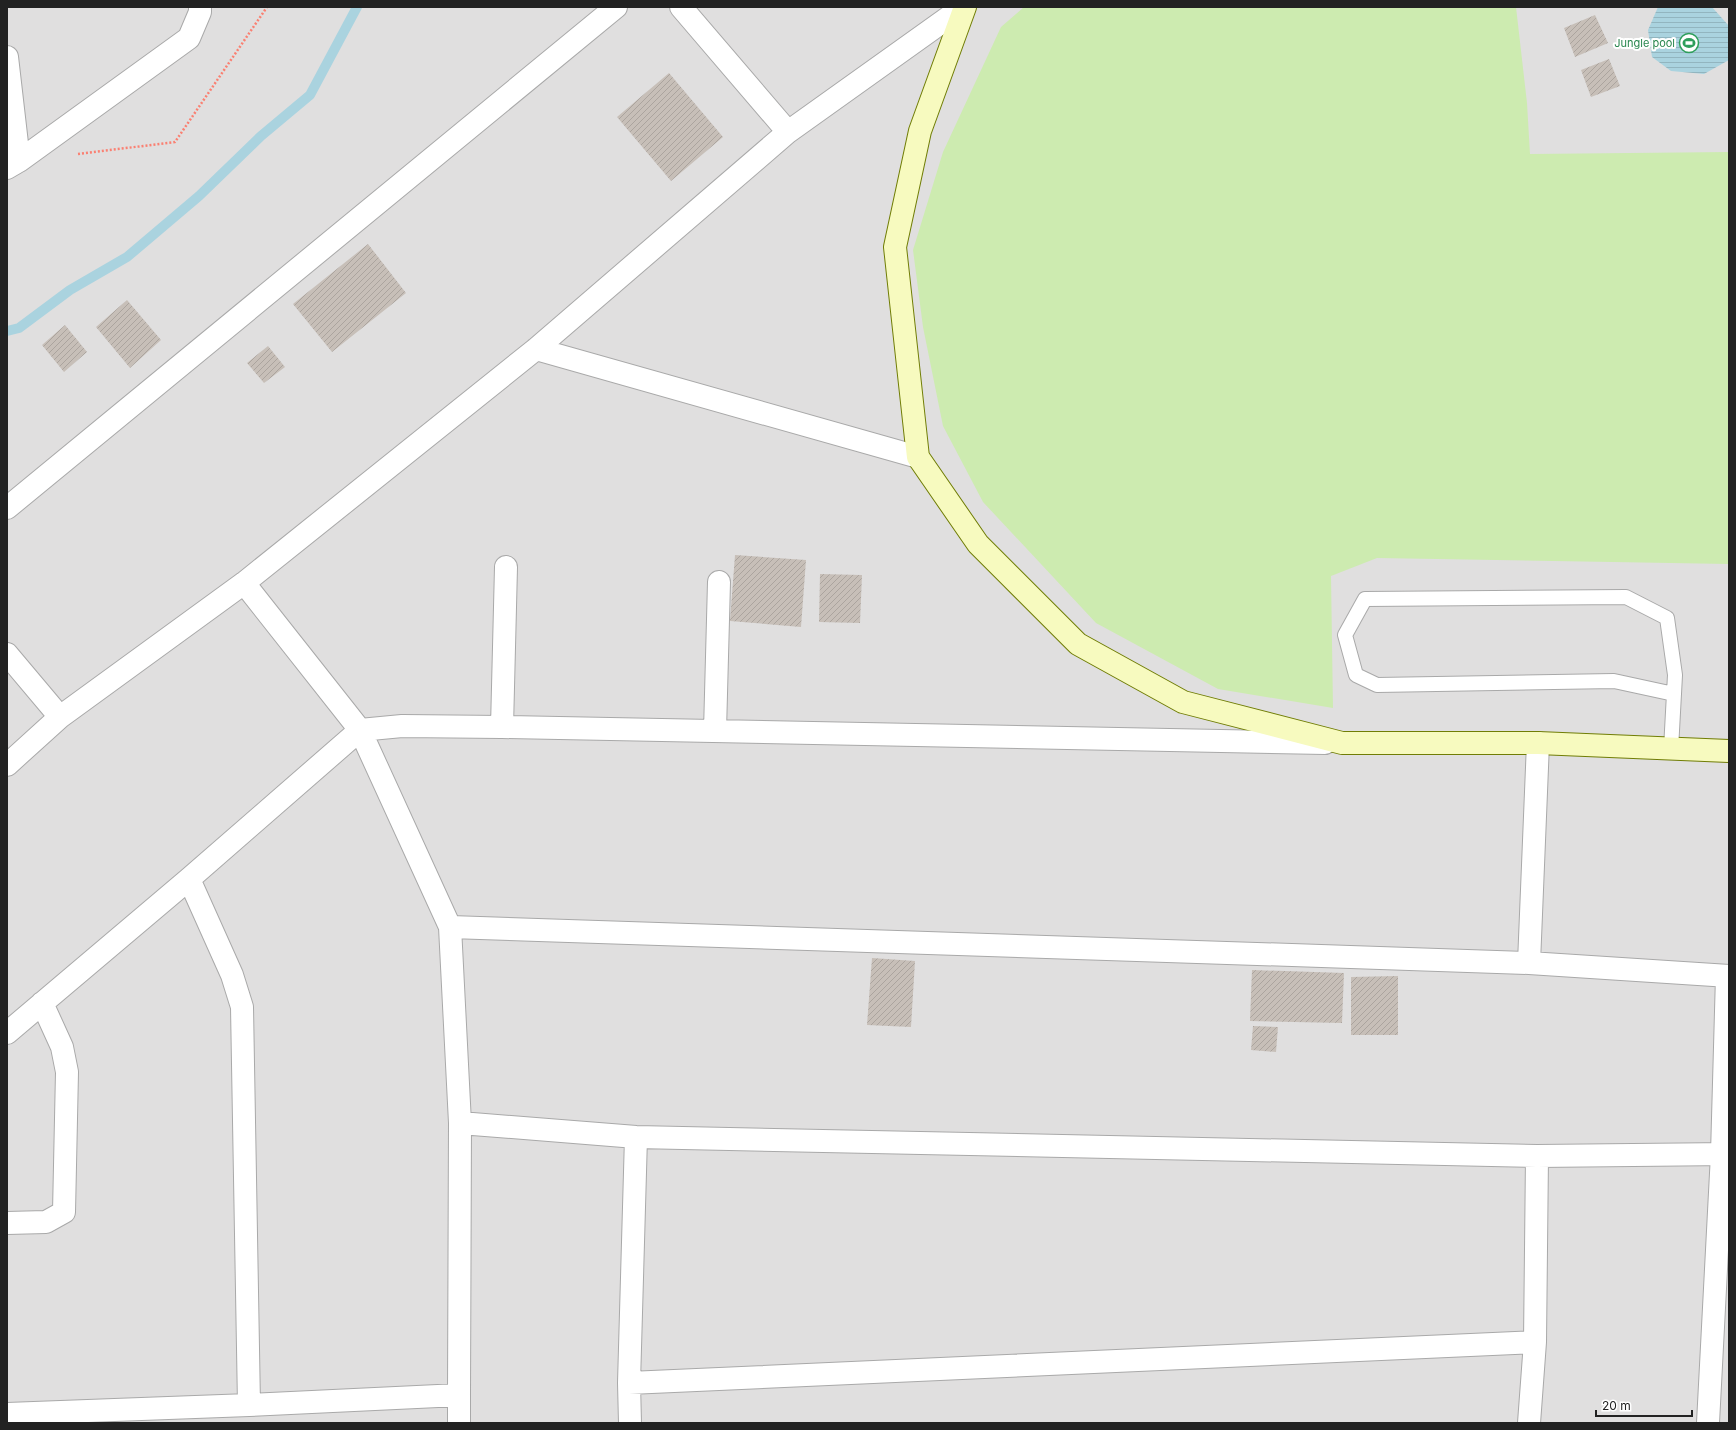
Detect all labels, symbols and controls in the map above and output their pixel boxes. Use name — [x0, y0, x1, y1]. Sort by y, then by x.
sports icon: Jungle pool — [1678, 32, 1700, 54]
place label: Jungle pool — [1614, 36, 1675, 50]
scale bar — [1596, 1392, 1692, 1418]
text: 20 m — [1602, 1398, 1631, 1413]

